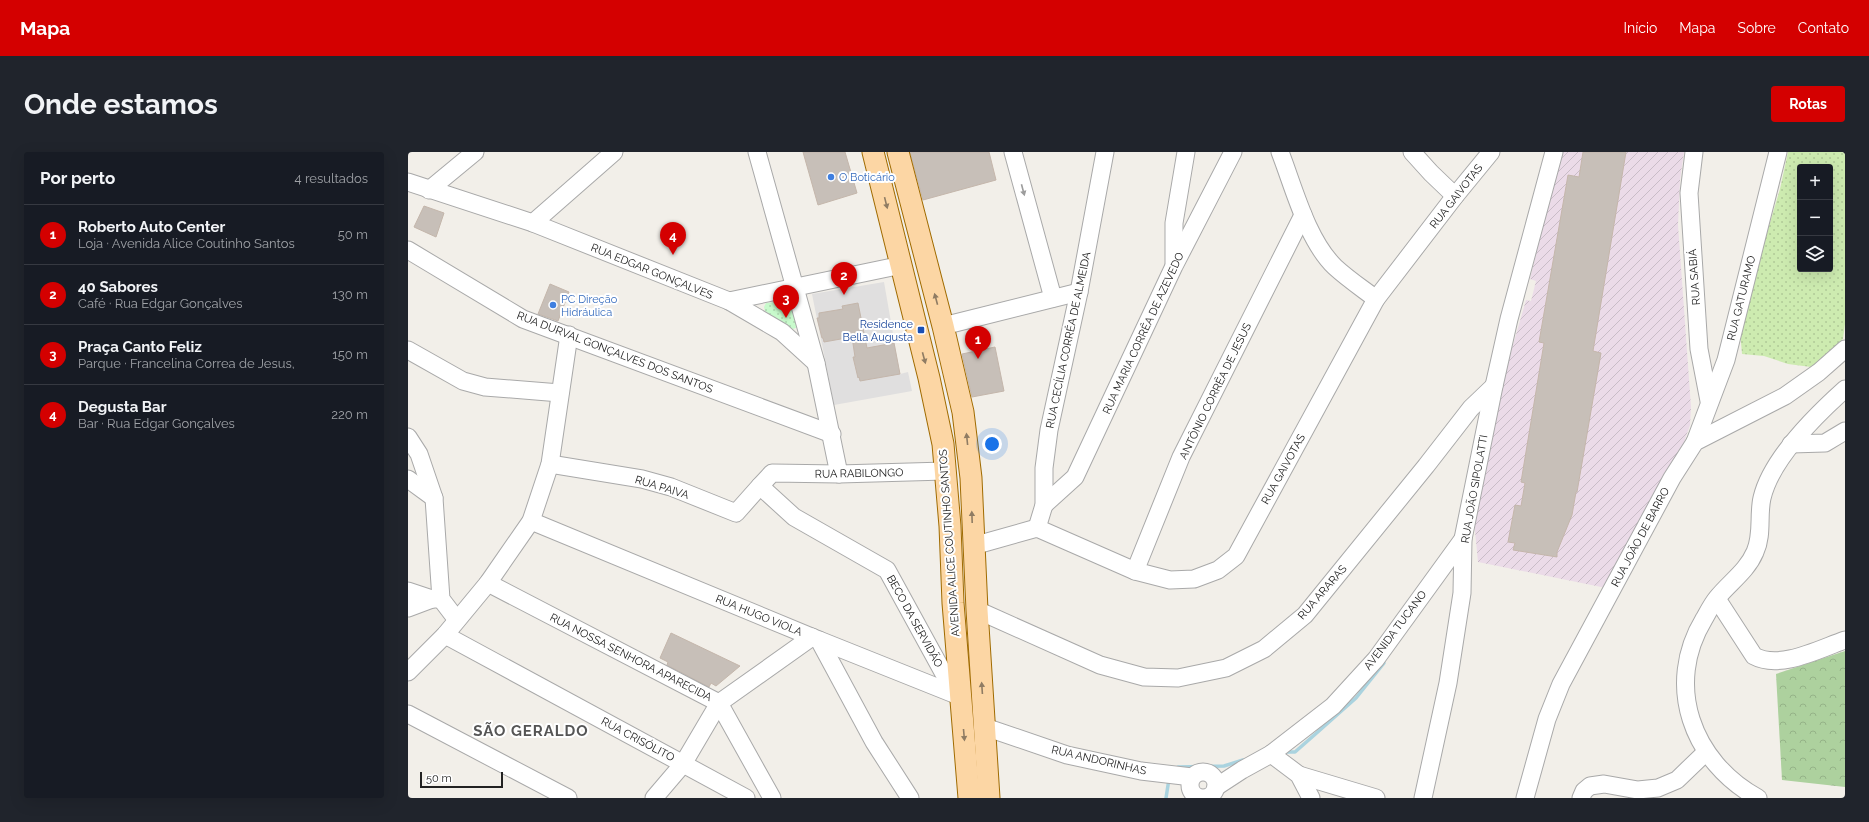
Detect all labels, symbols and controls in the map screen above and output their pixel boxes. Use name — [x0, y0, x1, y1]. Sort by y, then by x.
text: Mapa — [20, 17, 70, 39]
text: Início — [1624, 20, 1657, 36]
text: Mapa — [1679, 20, 1715, 36]
text: Sobre — [1737, 20, 1776, 36]
text: Contato — [1798, 20, 1849, 36]
button: Rotas — [1771, 86, 1845, 122]
text: Onde estamos — [24, 88, 218, 121]
street label: RUA GAIVOTAS — [1427, 161, 1486, 231]
map controls — [1797, 164, 1833, 272]
button: + — [1797, 164, 1833, 200]
text: Por perto — [40, 168, 115, 188]
text: 4 resultados — [295, 171, 368, 186]
place label: O Boticário — [839, 171, 895, 184]
marker: O Boticário — [826, 172, 836, 182]
one-way arrow — [1021, 183, 1027, 196]
one-way arrow — [883, 197, 889, 209]
button: − — [1797, 200, 1833, 236]
text: Roberto Auto Center — [78, 218, 225, 236]
pin: 4 — [660, 222, 686, 255]
text: 1 — [50, 227, 56, 242]
text: 50 m — [338, 227, 368, 242]
text: Loja · Avenida Alice Coutinho Santos — [78, 236, 295, 251]
button: layers — [1797, 236, 1833, 272]
street label: RUA EDGAR GONÇALVES — [589, 241, 715, 302]
street label: RUA SABIÁ — [1685, 248, 1703, 306]
street label: RUA CECÍLIA CORRÊA DE ALMEIDA — [1042, 250, 1094, 430]
street label: RUA MARIA CORRÊA DE AZEVEDO — [1099, 250, 1187, 416]
street label: RUA GATURAMO — [1725, 254, 1758, 342]
pin: 2 — [831, 262, 857, 295]
text: 40 Sabores — [78, 278, 158, 296]
pin: 3 — [773, 285, 799, 318]
text: 2 — [49, 287, 57, 302]
text: 130 m — [332, 287, 368, 302]
place label: PC Direção Hidráulica — [561, 293, 618, 319]
one-way arrow — [933, 293, 939, 305]
text: Café · Rua Edgar Gonçalves — [78, 296, 243, 311]
marker: PC Direção Hidráulica — [548, 300, 558, 310]
street label: RUA DURVAL GONÇALVES DOS SANTOS — [515, 309, 715, 396]
place label: Residence Bella Augusta — [843, 318, 914, 344]
street label: ANTÔNIO CORRÊA DE JESUS — [1176, 320, 1254, 462]
marker: Residence Bella Augusta — [916, 325, 926, 335]
pin: 1 — [965, 326, 991, 359]
text: Praça Canto Feliz — [78, 338, 202, 356]
text: 3 — [49, 347, 57, 362]
text: 150 m — [332, 347, 368, 362]
one-way arrow — [921, 352, 927, 364]
text: Parque · Francelina Correa de Jesus, — [78, 356, 295, 371]
text: Degusta Bar — [78, 398, 166, 416]
text: 4 — [49, 407, 57, 422]
text: 220 m — [331, 407, 368, 422]
text: Bar · Rua Edgar Gonçalves — [78, 416, 235, 431]
street label: RUA GAIVOTAS — [1259, 432, 1308, 507]
one-way arrow — [963, 433, 970, 445]
your location — [982, 434, 1002, 454]
street label: RUA JOÃO SIPOLATTI — [1458, 434, 1490, 544]
street label: AVENIDA ALICE COUTINHO SANTOS — [936, 448, 963, 637]
street label: RUA RABILONGO — [815, 466, 903, 481]
street label: RUA PAIVA — [633, 473, 691, 502]
street label: RUA JOÃO DE BARRO — [1608, 485, 1672, 589]
one-way arrow — [969, 511, 976, 523]
street label: RUA ARARAS — [1295, 562, 1350, 622]
street label: BECO DA SERVIDÃO — [884, 572, 946, 670]
street label: AVENIDA TUCANO — [1361, 588, 1429, 673]
street label: RUA HUGO VIOLA — [714, 592, 805, 639]
street label: RUA NOSSA SENHORA APARECIDA — [548, 611, 714, 704]
one-way arrow — [979, 682, 986, 694]
street label: RUA CRISÓLITO — [599, 714, 677, 764]
district label: SÃO GERALDO — [473, 722, 589, 740]
one-way arrow — [961, 729, 968, 741]
street label: RUA ANDORINHAS — [1050, 743, 1148, 778]
scale bar — [420, 770, 503, 789]
text: 50 m — [426, 772, 452, 785]

